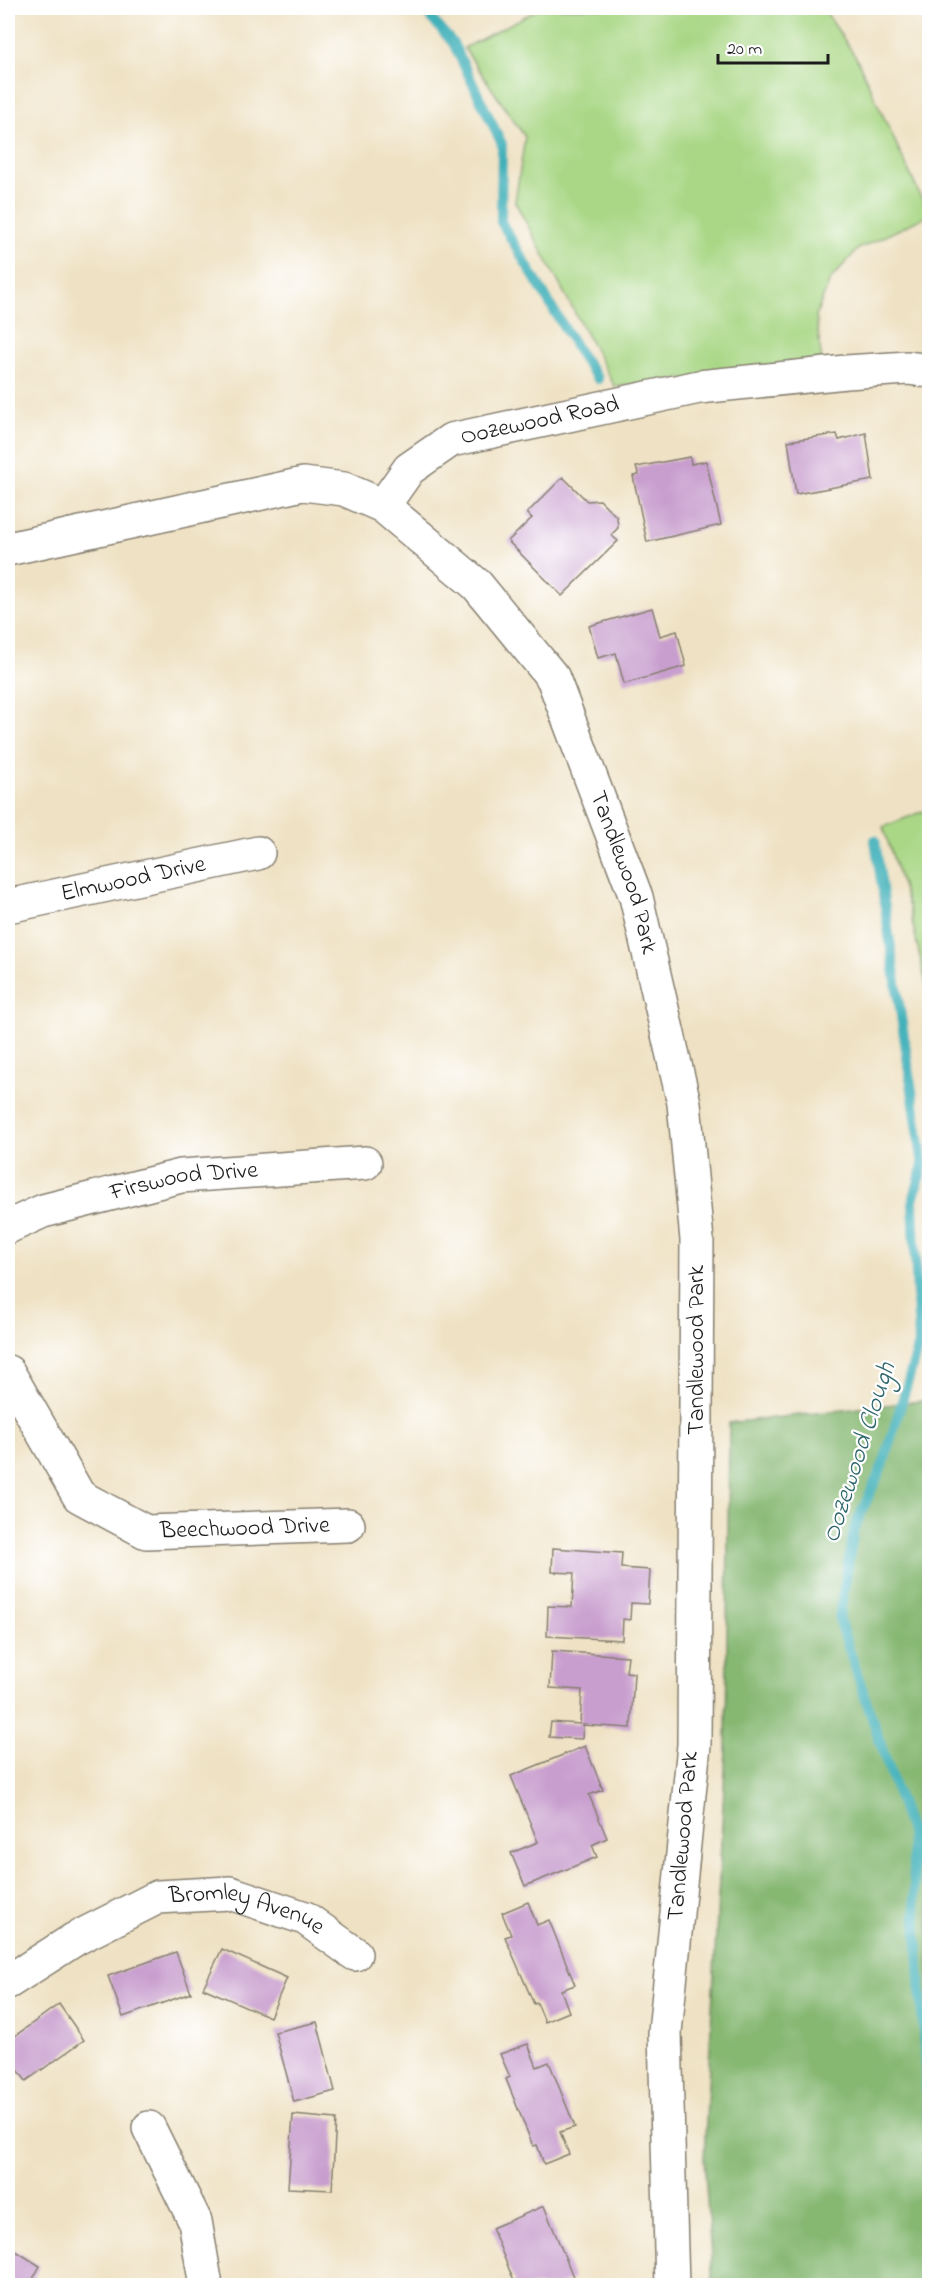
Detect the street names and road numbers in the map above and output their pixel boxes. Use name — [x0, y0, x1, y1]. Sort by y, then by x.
street label: Oozewood Road — [457, 387, 623, 455]
street label: Tandlewood Park — [580, 786, 666, 958]
street label: Elmwood Drive — [58, 847, 209, 912]
street label: Firswood Drive — [105, 1153, 259, 1211]
street label: Tandlewood Park — [680, 1264, 715, 1435]
street label: Beechwood Drive — [158, 1508, 331, 1549]
street label: Tandlewood Park — [659, 1749, 709, 1922]
street label: Bromley Avenue — [167, 1876, 332, 1944]

